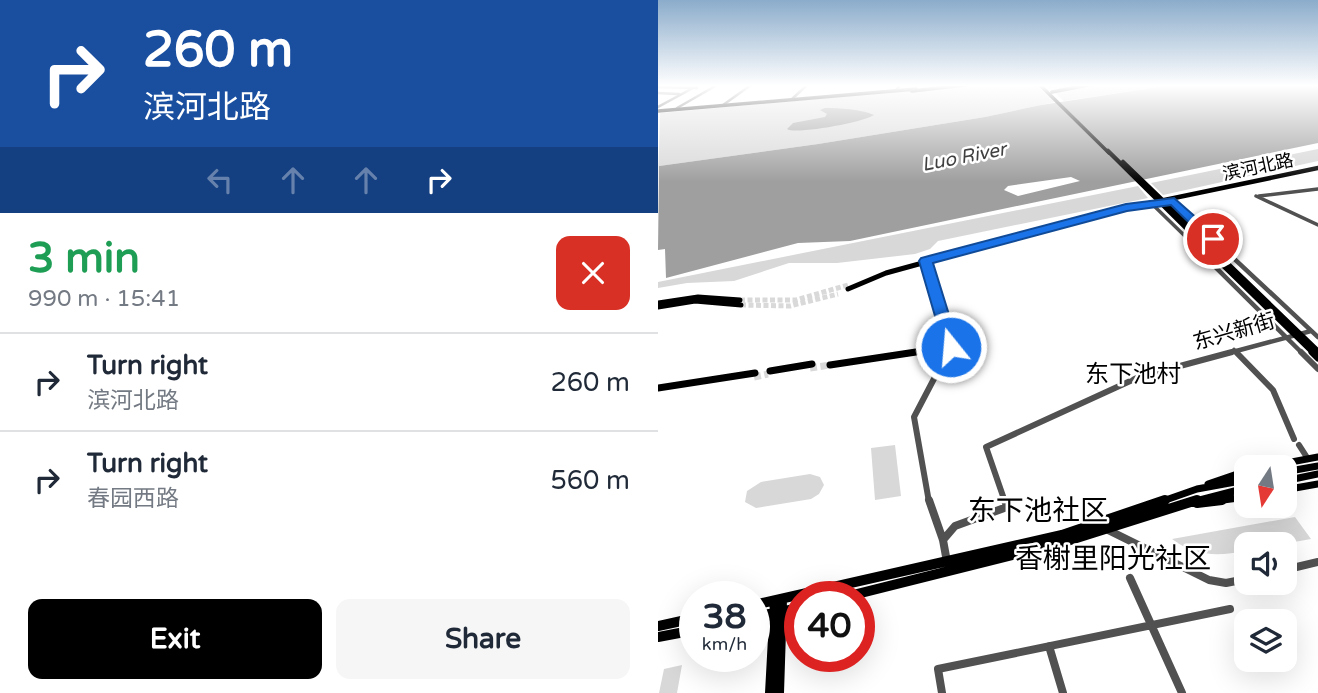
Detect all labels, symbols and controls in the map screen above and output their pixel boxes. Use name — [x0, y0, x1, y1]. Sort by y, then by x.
text: 260 m — [143, 21, 293, 80]
icon: right — [28, 28, 119, 119]
text: 滨河北路 — [143, 89, 271, 127]
water label: Luo River — [920, 138, 1011, 176]
street label: 滨河北路 — [1220, 149, 1296, 185]
icon: left — [201, 161, 239, 199]
icon: ahead — [274, 161, 312, 199]
icon: ahead — [347, 161, 385, 199]
icon: right — [420, 161, 458, 199]
pin — [1183, 209, 1243, 269]
icon: arrive — [1194, 220, 1232, 258]
text: 3 min — [28, 233, 140, 284]
button: close — [556, 236, 630, 310]
text: 990 m · 15:41 — [28, 285, 180, 313]
street label: 东兴新街 — [1190, 308, 1278, 356]
position arrow — [914, 310, 988, 384]
text: Turn right — [87, 350, 208, 381]
district label: 东下池村 — [1085, 360, 1181, 389]
icon: right — [28, 363, 66, 401]
text: 260 m — [550, 367, 630, 398]
text: 滨河北路 — [87, 387, 179, 415]
text: Turn right — [87, 448, 208, 479]
north arrow — [1234, 455, 1297, 518]
map controls — [1234, 455, 1297, 672]
icon: right — [28, 461, 66, 499]
text: 560 m — [550, 465, 630, 496]
text: 春园西路 — [87, 485, 179, 513]
district label: 东下池社区 — [968, 494, 1108, 528]
button: sound — [1234, 532, 1297, 595]
district label: 香榭里阳光社区 — [1015, 542, 1211, 576]
speed limit sign: 40 — [784, 581, 875, 672]
text: 38 — [703, 596, 746, 638]
button: Exit — [28, 599, 322, 679]
button: Share — [336, 599, 630, 679]
button: layers — [1234, 609, 1297, 672]
text: km/h — [702, 633, 747, 655]

